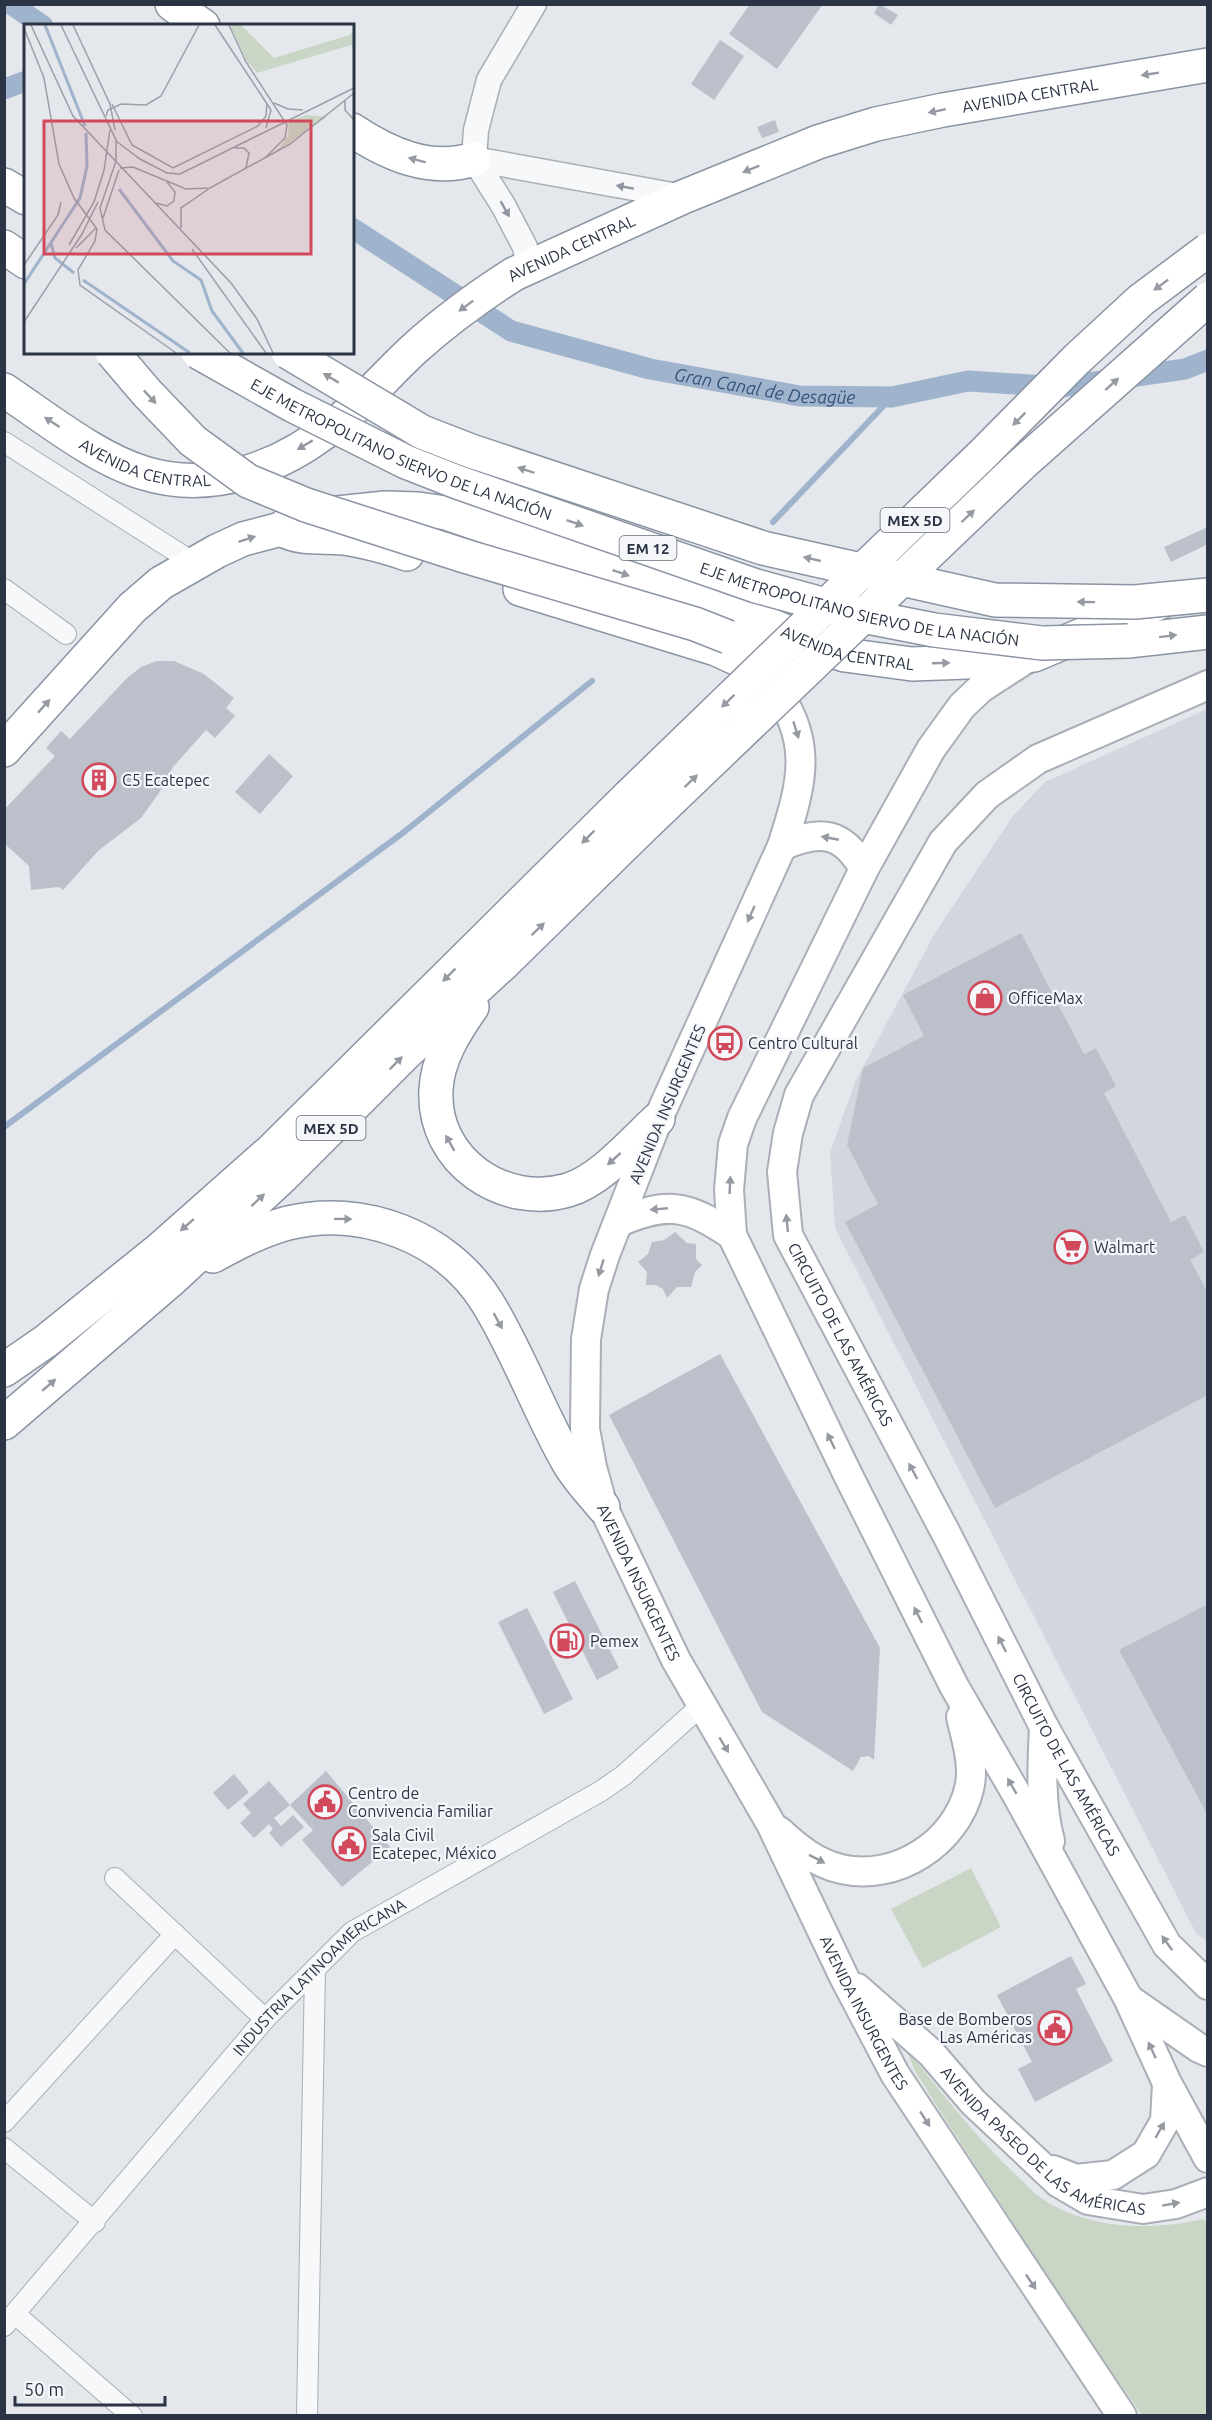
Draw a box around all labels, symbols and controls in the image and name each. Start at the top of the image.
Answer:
inset map [24,24,354,354]
one-way arrow [1140,69,1159,78]
street label: AVENIDA CENTRAL [961,75,1099,116]
one-way arrow [927,107,946,116]
one-way arrow [407,155,426,165]
one-way arrow [742,164,760,174]
one-way arrow [615,182,634,191]
one-way arrow [500,200,510,217]
street label: AVENIDA CENTRAL [504,211,638,285]
one-way arrow [1153,279,1168,291]
one-way arrow [458,300,473,312]
water label: Gran Canal de Desagüe [673,364,856,407]
one-way arrow [322,373,339,383]
street label: EJE METROPOLITANO SIERVO DE LA NACIÓN [248,375,554,523]
one-way arrow [1104,377,1119,391]
one-way arrow [143,389,156,404]
one-way arrow [1012,411,1026,425]
one-way arrow [45,416,61,428]
street label: AVENIDA CENTRAL [76,435,211,489]
one-way arrow [297,440,313,451]
one-way arrow [517,464,535,474]
road number: MEX 5D [880,508,950,532]
one-way arrow [961,509,976,523]
one-way arrow [567,519,585,529]
one-way arrow [238,533,256,543]
road number: EM 12 [620,536,676,560]
one-way arrow [802,554,821,563]
street label: EJE METROPOLITANO SIERVO DE LA NACIÓN [698,558,1020,649]
one-way arrow [612,569,630,579]
one-way arrow [1077,597,1096,606]
street label: AVENIDA CENTRAL [778,622,915,673]
one-way arrow [1158,632,1177,641]
one-way arrow [932,658,951,667]
one-way arrow [722,693,736,707]
one-way arrow [37,699,50,714]
one-way arrow [792,721,801,739]
building icon: C5 Ecatepec [81,762,117,798]
place label: C5 Ecatepec [122,771,210,789]
one-way arrow [683,775,697,789]
one-way arrow [581,830,595,844]
one-way arrow [820,833,839,842]
one-way arrow [746,906,756,924]
one-way arrow [531,923,545,937]
one-way arrow [442,967,456,981]
shop icon: OfficeMax [967,980,1003,1016]
place label: OfficeMax [1008,989,1083,1007]
street label: AVENIDA INSURGENTES [625,1022,709,1186]
bus stop icon: Centro Cultural [707,1025,743,1061]
place label: Centro Cultural [748,1034,858,1052]
one-way arrow [389,1056,403,1070]
road number: MEX 5D [296,1116,366,1140]
one-way arrow [445,1134,455,1151]
one-way arrow [607,1152,622,1166]
one-way arrow [725,1175,734,1194]
one-way arrow [250,1193,265,1207]
one-way arrow [650,1205,669,1214]
one-way arrow [782,1213,792,1232]
one-way arrow [334,1214,353,1224]
one-way arrow [180,1218,195,1231]
supermarket icon: Walmart [1053,1229,1089,1265]
place label: Walmart [1094,1238,1156,1256]
street label: CIRCUITO DE LAS AMÉRICAS [785,1239,897,1429]
one-way arrow [596,1259,605,1277]
one-way arrow [492,1313,502,1330]
one-way arrow [41,1379,56,1392]
one-way arrow [827,1432,836,1449]
one-way arrow [908,1462,918,1479]
street label: AVENIDA INSURGENTES [594,1501,684,1664]
one-way arrow [914,1607,923,1624]
fuel station icon: Pemex [549,1623,585,1659]
place label: Pemex [590,1632,639,1650]
one-way arrow [997,1635,1007,1652]
street label: CIRCUITO DE LAS AMÉRICAS [1009,1670,1124,1859]
one-way arrow [719,1737,729,1754]
one-way arrow [1007,1777,1017,1794]
public building icon: Centro de Convivencia Familiar [307,1784,343,1820]
place label: Centro de Convivencia Familiar [348,1784,493,1820]
public building icon: Sala Civil Ecatepec, México [331,1826,367,1862]
place label: Sala Civil Ecatepec, México [372,1826,497,1862]
one-way arrow [809,1854,826,1864]
street label: INDUSTRIA LATINOAMERICANA [229,1894,409,2059]
street label: AVENIDA INSURGENTES [817,1933,912,2093]
one-way arrow [1161,1935,1174,1951]
place label: Base de Bomberos Las Américas [898,2010,1032,2046]
public building icon: Base de Bomberos Las Américas [1037,2010,1073,2046]
one-way arrow [1148,2042,1157,2059]
street label: AVENIDA PASEO DE LAS AMÉRICAS [937,2063,1147,2218]
one-way arrow [919,2111,930,2127]
one-way arrow [1154,2122,1165,2138]
one-way arrow [1161,2199,1180,2208]
one-way arrow [1026,2274,1037,2290]
scale bar [15,2369,165,2407]
text: 50 m [24,2379,64,2399]

